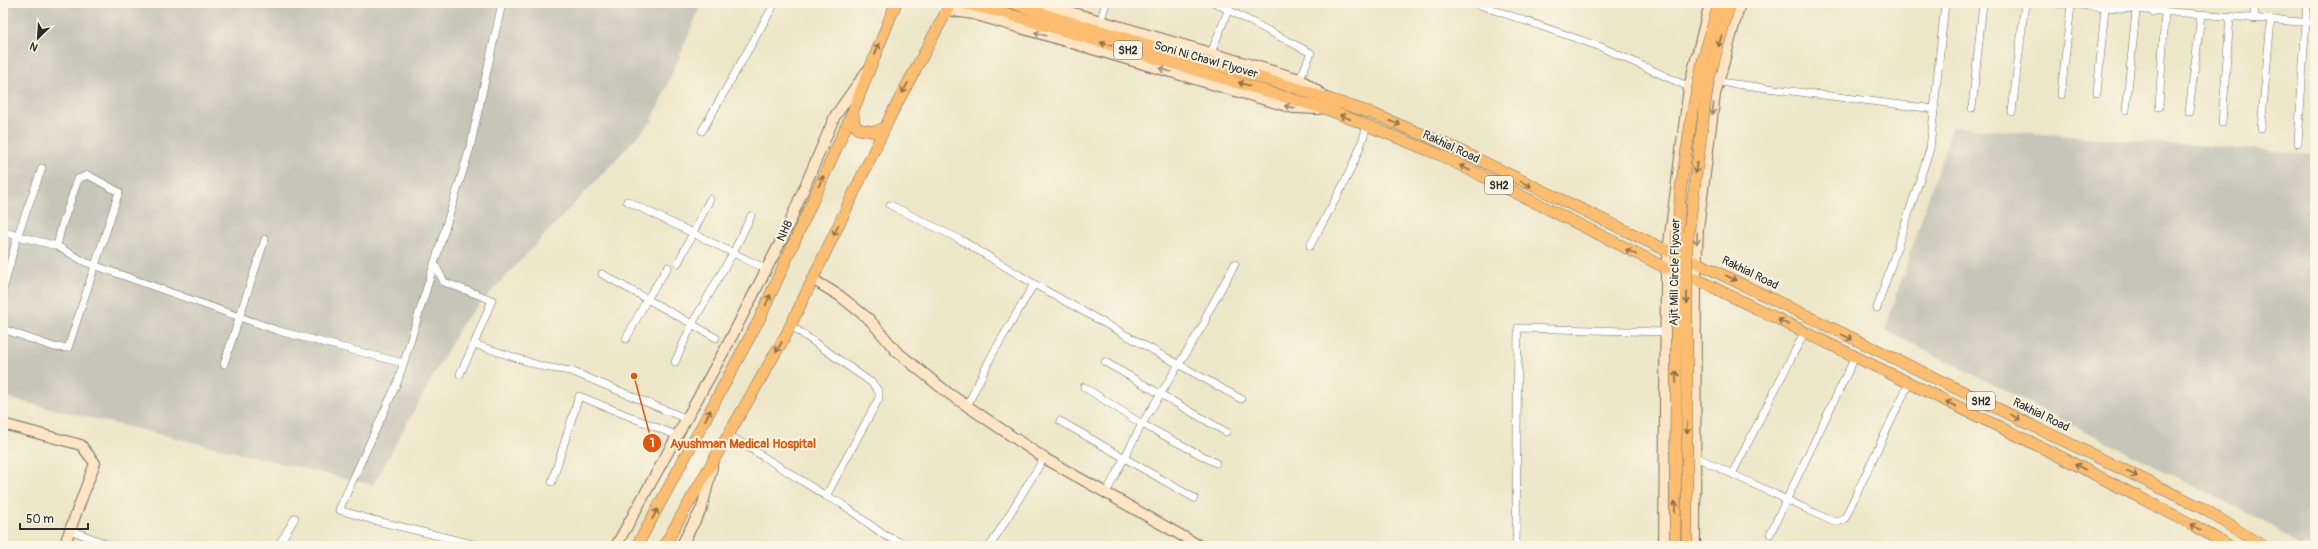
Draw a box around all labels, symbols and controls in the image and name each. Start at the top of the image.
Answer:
north arrow [18,18,58,58]
one-way arrow [1034,30,1047,37]
one-way arrow [1716,34,1723,47]
street label: Soni Ni Chawl Flyover [1152,38,1260,82]
text: N [27,39,40,54]
one-way arrow [1100,40,1113,47]
road number: SH2 [1114,41,1142,59]
one-way arrow [874,43,882,55]
one-way arrow [1159,66,1172,73]
one-way arrow [1238,80,1251,87]
one-way arrow [901,82,909,94]
one-way arrow [1284,102,1297,110]
one-way arrow [1710,102,1717,115]
one-way arrow [1340,112,1352,120]
one-way arrow [1389,120,1401,127]
street label: Rakhial Road [1420,127,1482,167]
one-way arrow [1692,161,1700,174]
one-way arrow [1459,164,1471,171]
one-way arrow [818,176,825,188]
road number: SH2 [1485,176,1513,194]
one-way arrow [1520,181,1532,188]
street label: Ajit Mill Circle Flyover [1667,217,1683,326]
street label: NH8 [774,218,796,244]
one-way arrow [832,224,839,236]
one-way arrow [1694,231,1701,244]
one-way arrow [1625,248,1637,255]
street label: Rakhial Road [1719,253,1781,293]
one-way arrow [1725,275,1737,282]
one-way arrow [1683,291,1690,304]
one-way arrow [765,294,772,306]
one-way arrow [1778,318,1790,325]
one-way arrow [1841,334,1853,341]
one-way arrow [774,341,782,353]
one-way arrow [1672,371,1680,384]
road number: SH2 [1967,392,1995,410]
street label: Rakhial Road [2010,395,2072,435]
one-way arrow [1945,400,1957,407]
one-way arrow [705,410,713,422]
one-way arrow [2009,414,2021,421]
one-way arrow [1683,421,1691,434]
callout: Ayushman Medical Hospital [642,431,824,456]
text: 1 [650,436,654,451]
text: Ayushman Medical Hospital [670,436,816,452]
one-way arrow [2074,463,2086,471]
one-way arrow [2126,471,2138,478]
one-way arrow [1671,501,1679,514]
scale bar [20,505,88,531]
one-way arrow [651,508,659,520]
text: 50 m [26,512,54,527]
one-way arrow [2190,522,2202,530]

